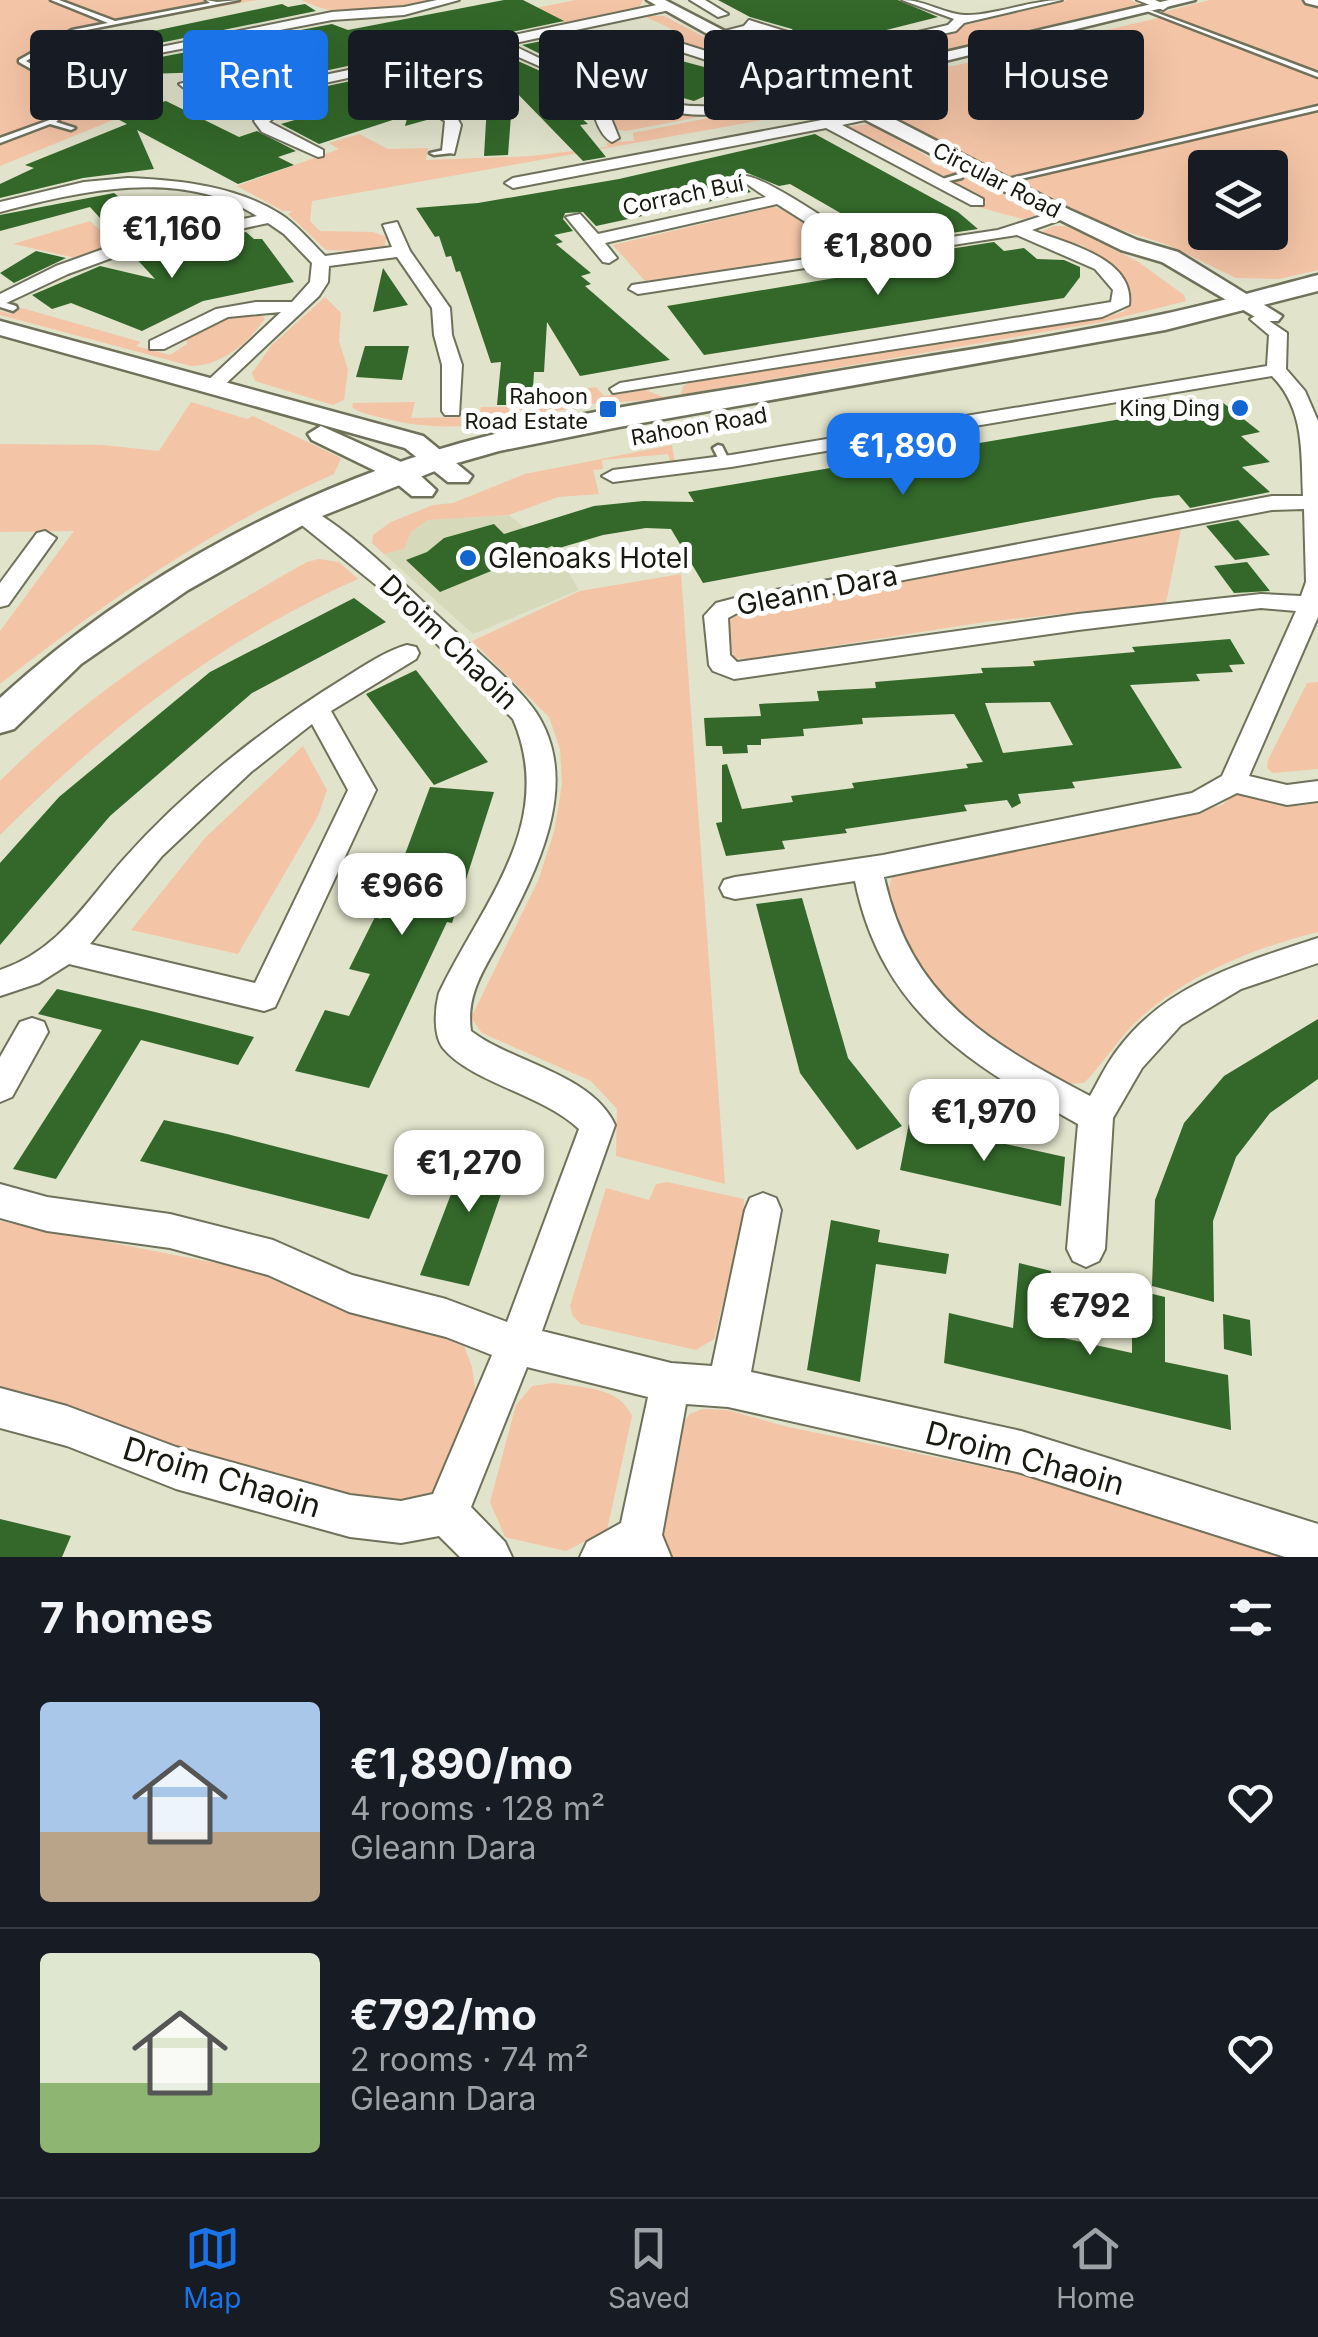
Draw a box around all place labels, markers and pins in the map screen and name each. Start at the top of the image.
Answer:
pin: €1,160 [91,196,253,281]
pin: €1,800 [797,213,959,298]
place label: Rahoon Road Estate [464,383,588,434]
place label: King Ding [1119,395,1220,421]
marker: King Ding [1229,397,1251,419]
marker: Rahoon Road Estate [597,398,619,420]
pin: €1,890 [822,413,984,498]
place label: Glenoaks Hotel [488,541,689,575]
marker: Glenoaks Hotel [457,547,479,569]
pin: €966 [343,853,461,938]
pin: €1,970 [903,1079,1065,1164]
pin: €1,270 [388,1130,550,1215]
pin: €792 [1031,1273,1149,1358]

